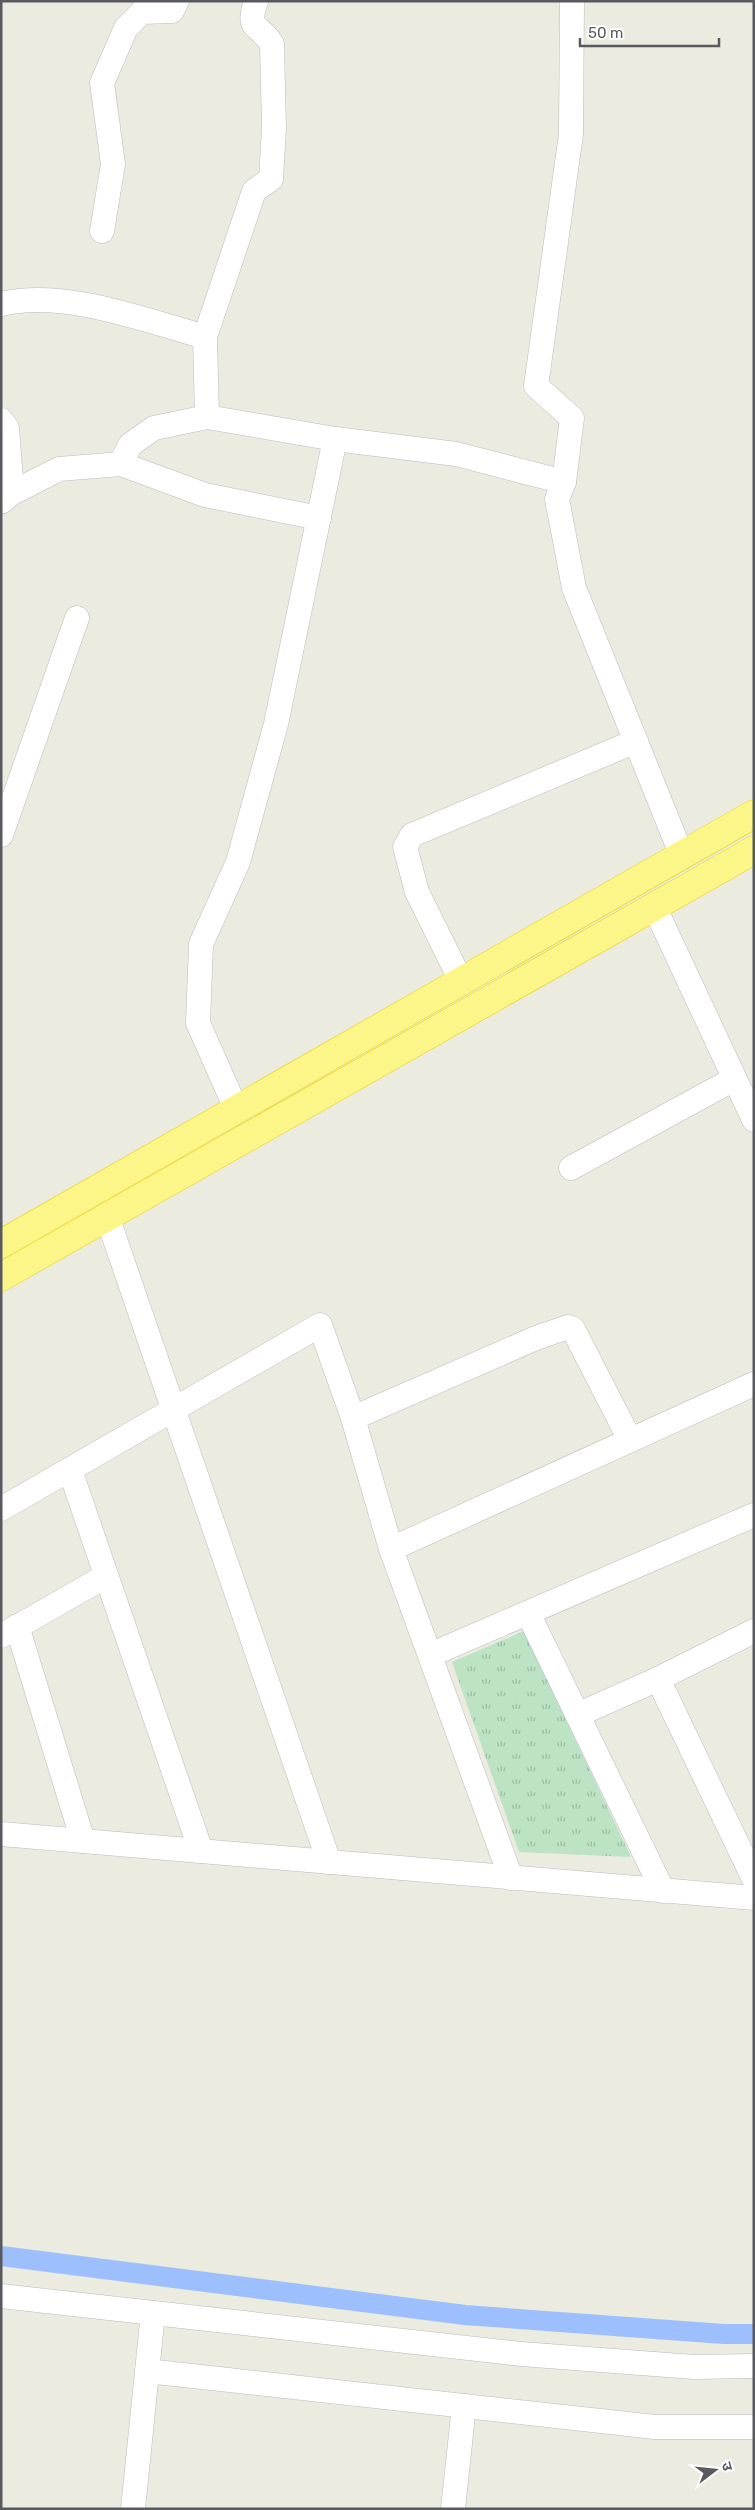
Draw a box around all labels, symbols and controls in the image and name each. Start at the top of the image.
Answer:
scale bar [580,15,719,47]
text: 50 m [588,24,623,42]
north arrow [690,2445,740,2495]
text: उ [718,2460,737,2474]

